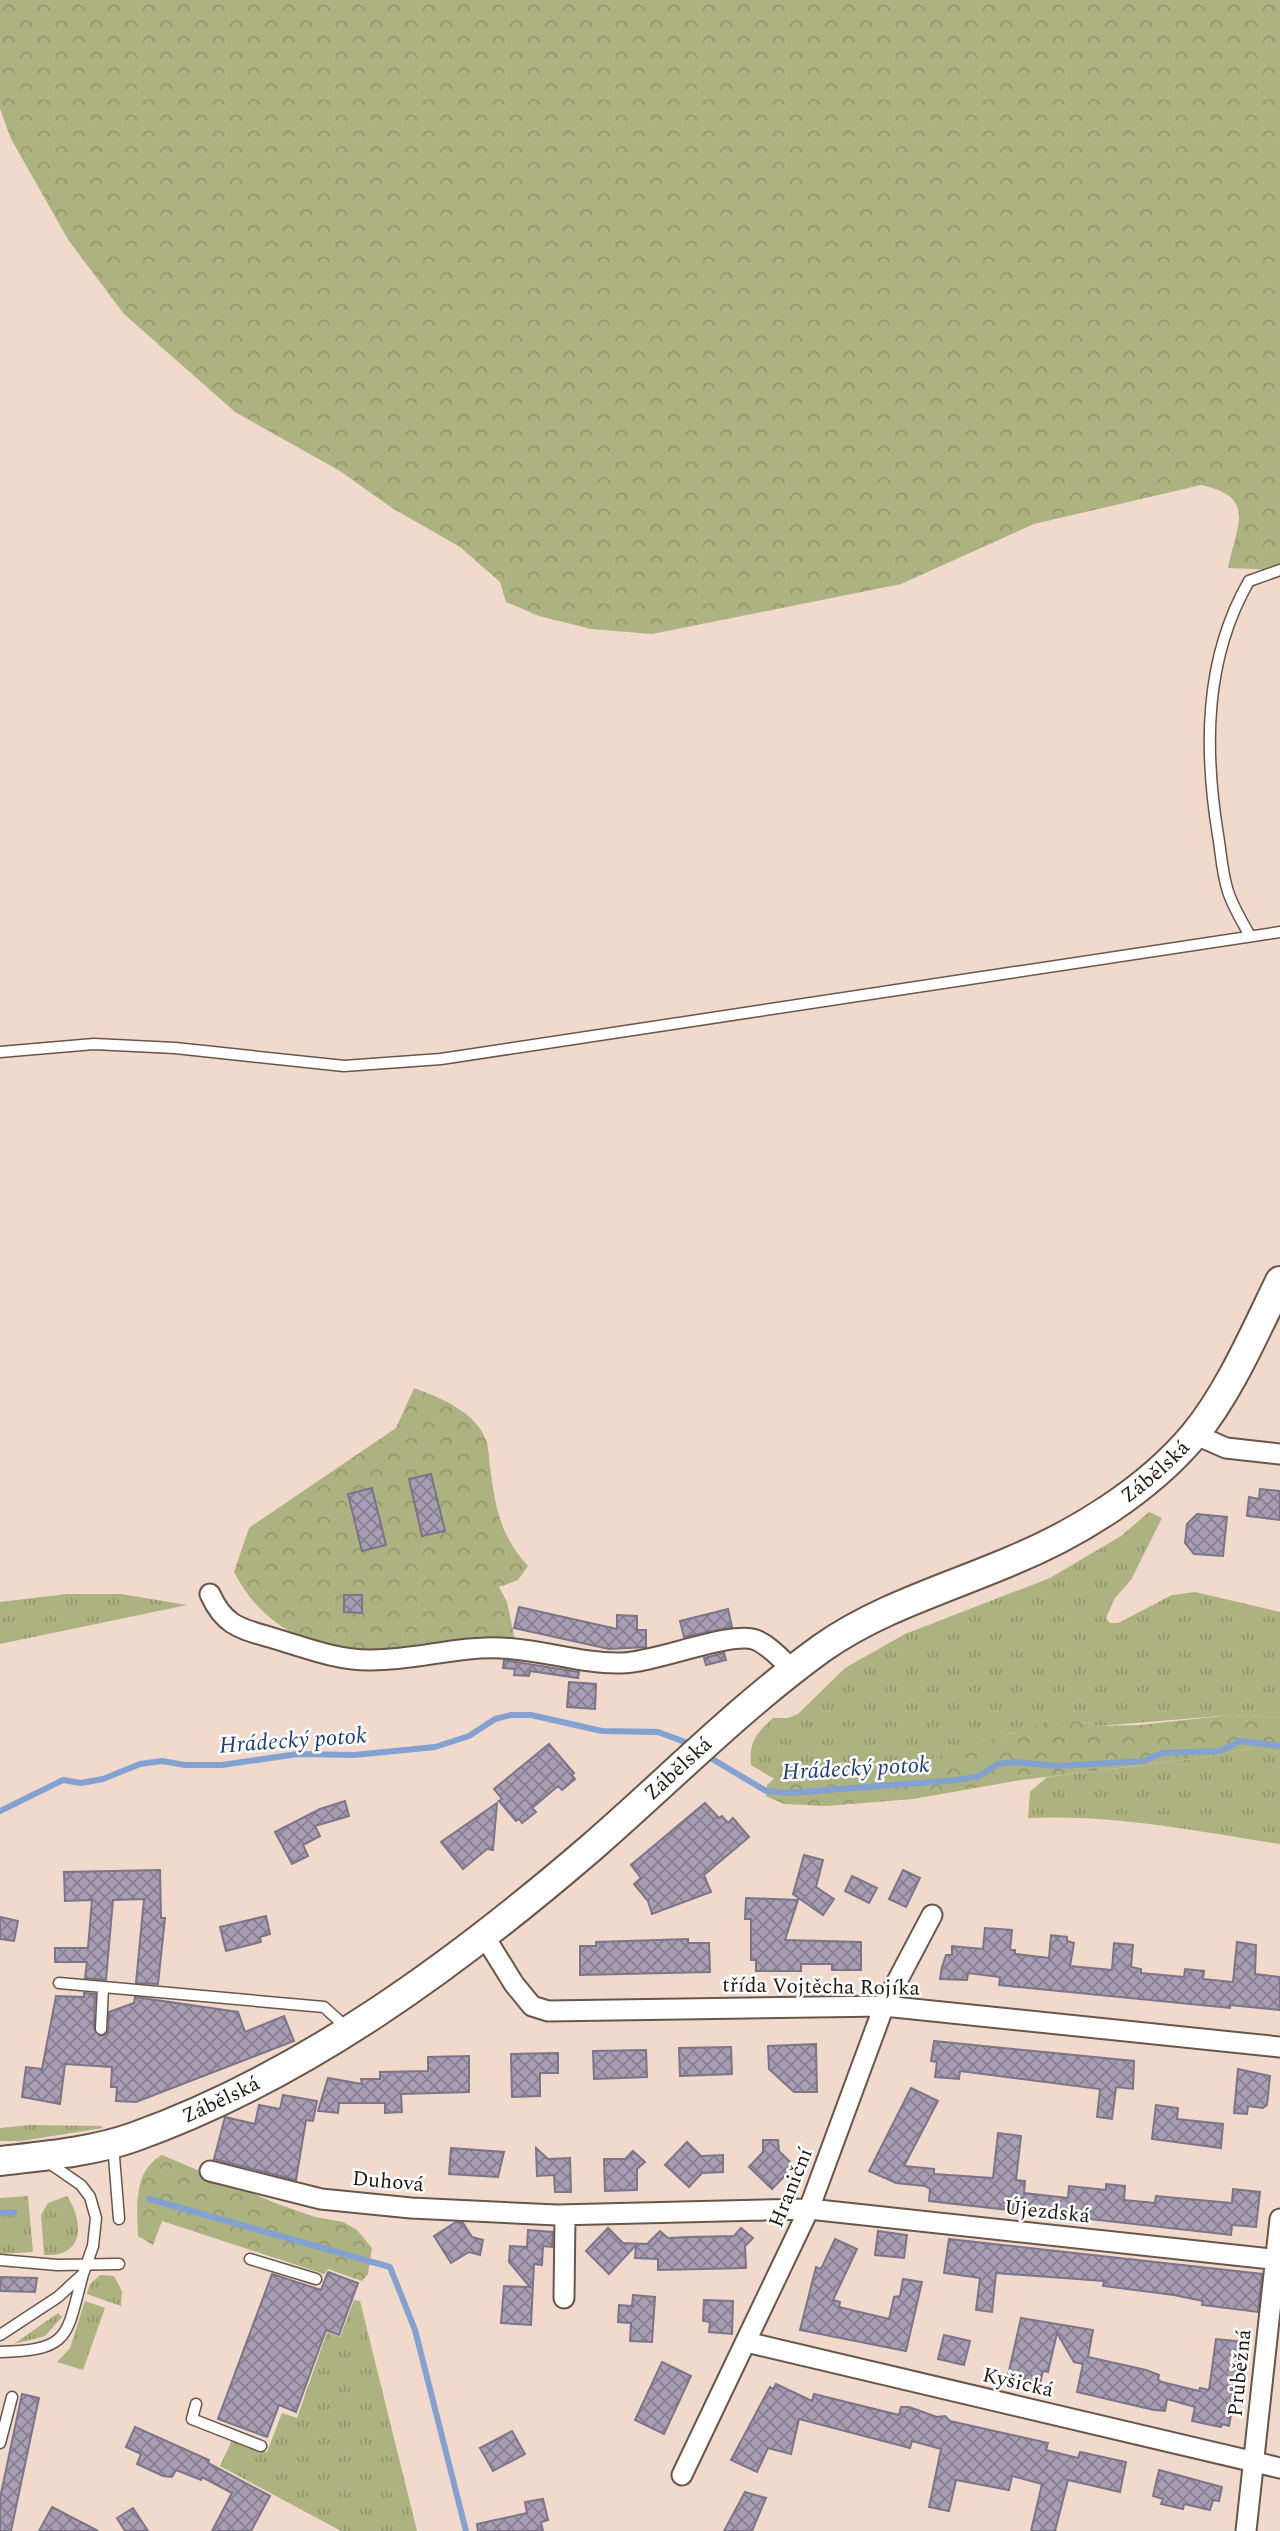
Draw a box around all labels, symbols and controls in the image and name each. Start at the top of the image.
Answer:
street label: Zábělská [1114,1433,1198,1512]
water label: Hrádecký potok [218,1718,368,1764]
street label: Zábělská [637,1729,720,1809]
water label: Hrádecký potok [781,1748,931,1790]
street label: třída Vojtěcha Rojíka [722,1969,921,2005]
street label: Zábělská [177,2068,266,2132]
street label: Hraniční [761,2142,822,2233]
street label: Duhová [351,2163,426,2201]
street label: Újezdská [1003,2192,1092,2232]
street label: Průběžná [1219,2327,1261,2418]
street label: Kyšická [979,2359,1057,2407]

